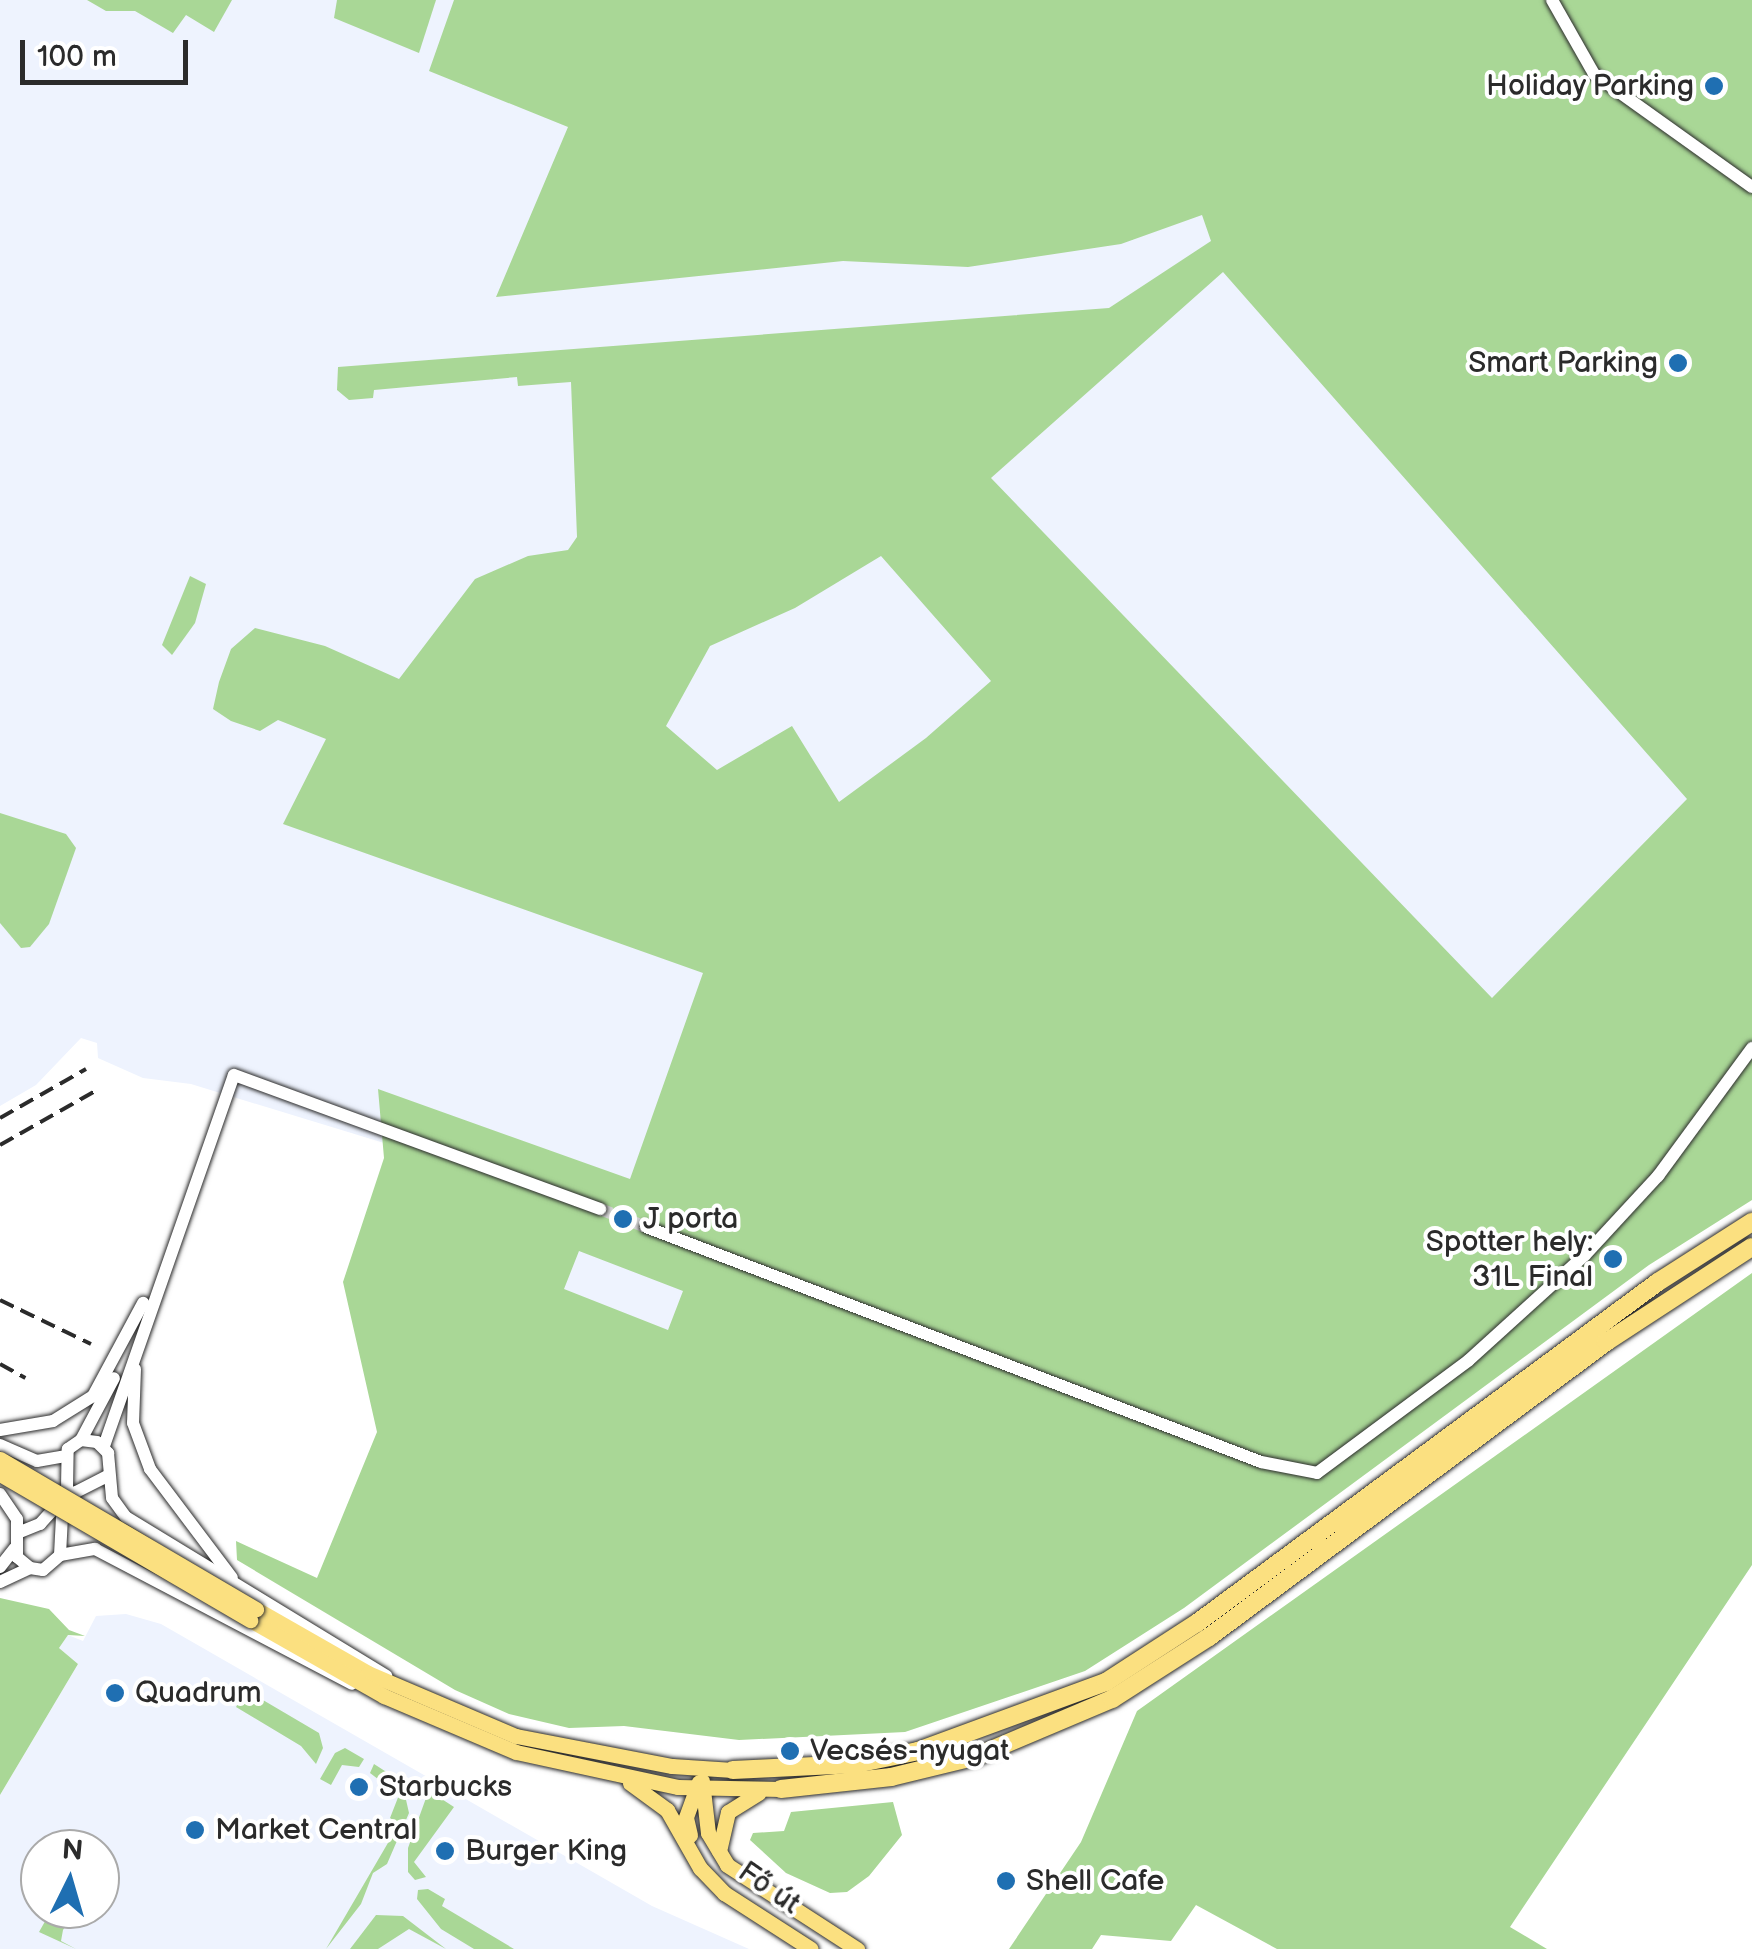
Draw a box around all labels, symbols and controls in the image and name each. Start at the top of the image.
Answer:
scale bar [25,20,192,82]
text: 100 m [37,39,117,75]
place label: Holiday Parking [1484,68,1694,104]
marker: Holiday Parking [1703,75,1725,97]
place label: Smart Parking [1468,345,1658,381]
marker: Smart Parking [1667,352,1689,374]
place label: J porta [643,1201,738,1237]
marker: J porta [612,1208,634,1230]
place label: Spotter hely: 31L Final [1426,1224,1593,1294]
marker: Spotter hely: 31L Final [1602,1248,1624,1270]
place label: Quadrum [135,1675,262,1711]
marker: Quadrum [104,1682,126,1704]
place label: Vecsés-nyugat [810,1733,1009,1769]
marker: Vecsés-nyugat [779,1740,801,1762]
place label: Starbucks [379,1769,512,1805]
marker: Starbucks [348,1776,370,1798]
place label: Market Central [215,1812,417,1848]
marker: Market Central [184,1819,206,1841]
north arrow [20,1829,120,1929]
text: N [61,1833,84,1868]
place label: Burger King [465,1833,627,1869]
marker: Burger King [434,1840,456,1862]
street label: Fő út [731,1854,807,1922]
place label: Shell Cafe [1026,1863,1164,1899]
marker: Shell Cafe [995,1870,1017,1892]

